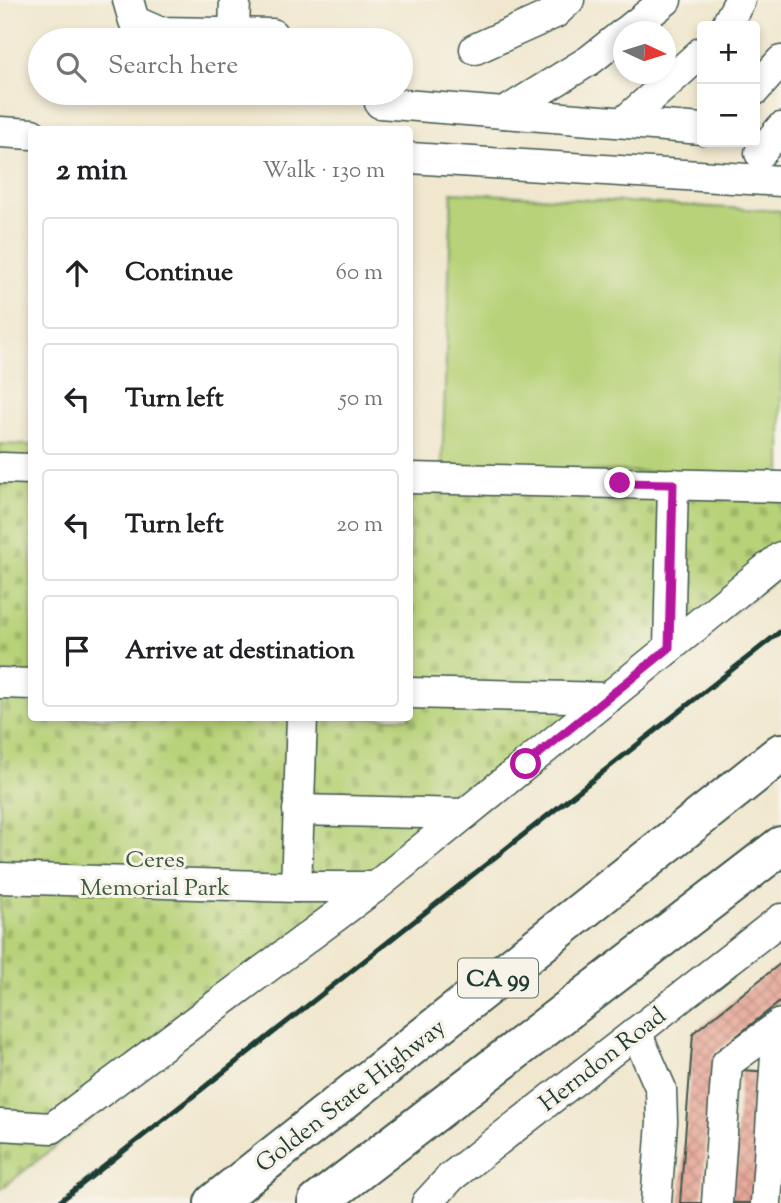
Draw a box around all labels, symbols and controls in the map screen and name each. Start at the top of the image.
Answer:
north arrow [613,21,676,84]
map controls [697,21,760,147]
button: + [697,21,760,84]
search box [28,28,413,105]
icon: search [52,48,90,86]
text: Search here [108,48,238,85]
button: − [697,84,760,147]
text: 2 min [56,150,128,193]
text: Walk · 130 m [262,155,385,188]
icon: ahead [58,254,96,292]
text: Continue [125,255,233,292]
text: 60 m [335,257,383,290]
icon: left [58,380,96,418]
text: Turn left [125,381,224,418]
text: 50 m [339,383,383,416]
route end [604,467,635,498]
icon: left [58,506,96,544]
text: Turn left [125,507,224,544]
text: 20 m [336,509,383,542]
icon: arrive [58,632,96,670]
text: Arrive at destination [125,633,355,670]
route start [510,748,541,779]
park label: Ceres Memorial Park [80,844,230,906]
road number: CA 99 [458,959,538,998]
street label: Herndon Road [533,1000,674,1121]
street label: Golden State Highway [249,1012,453,1182]

